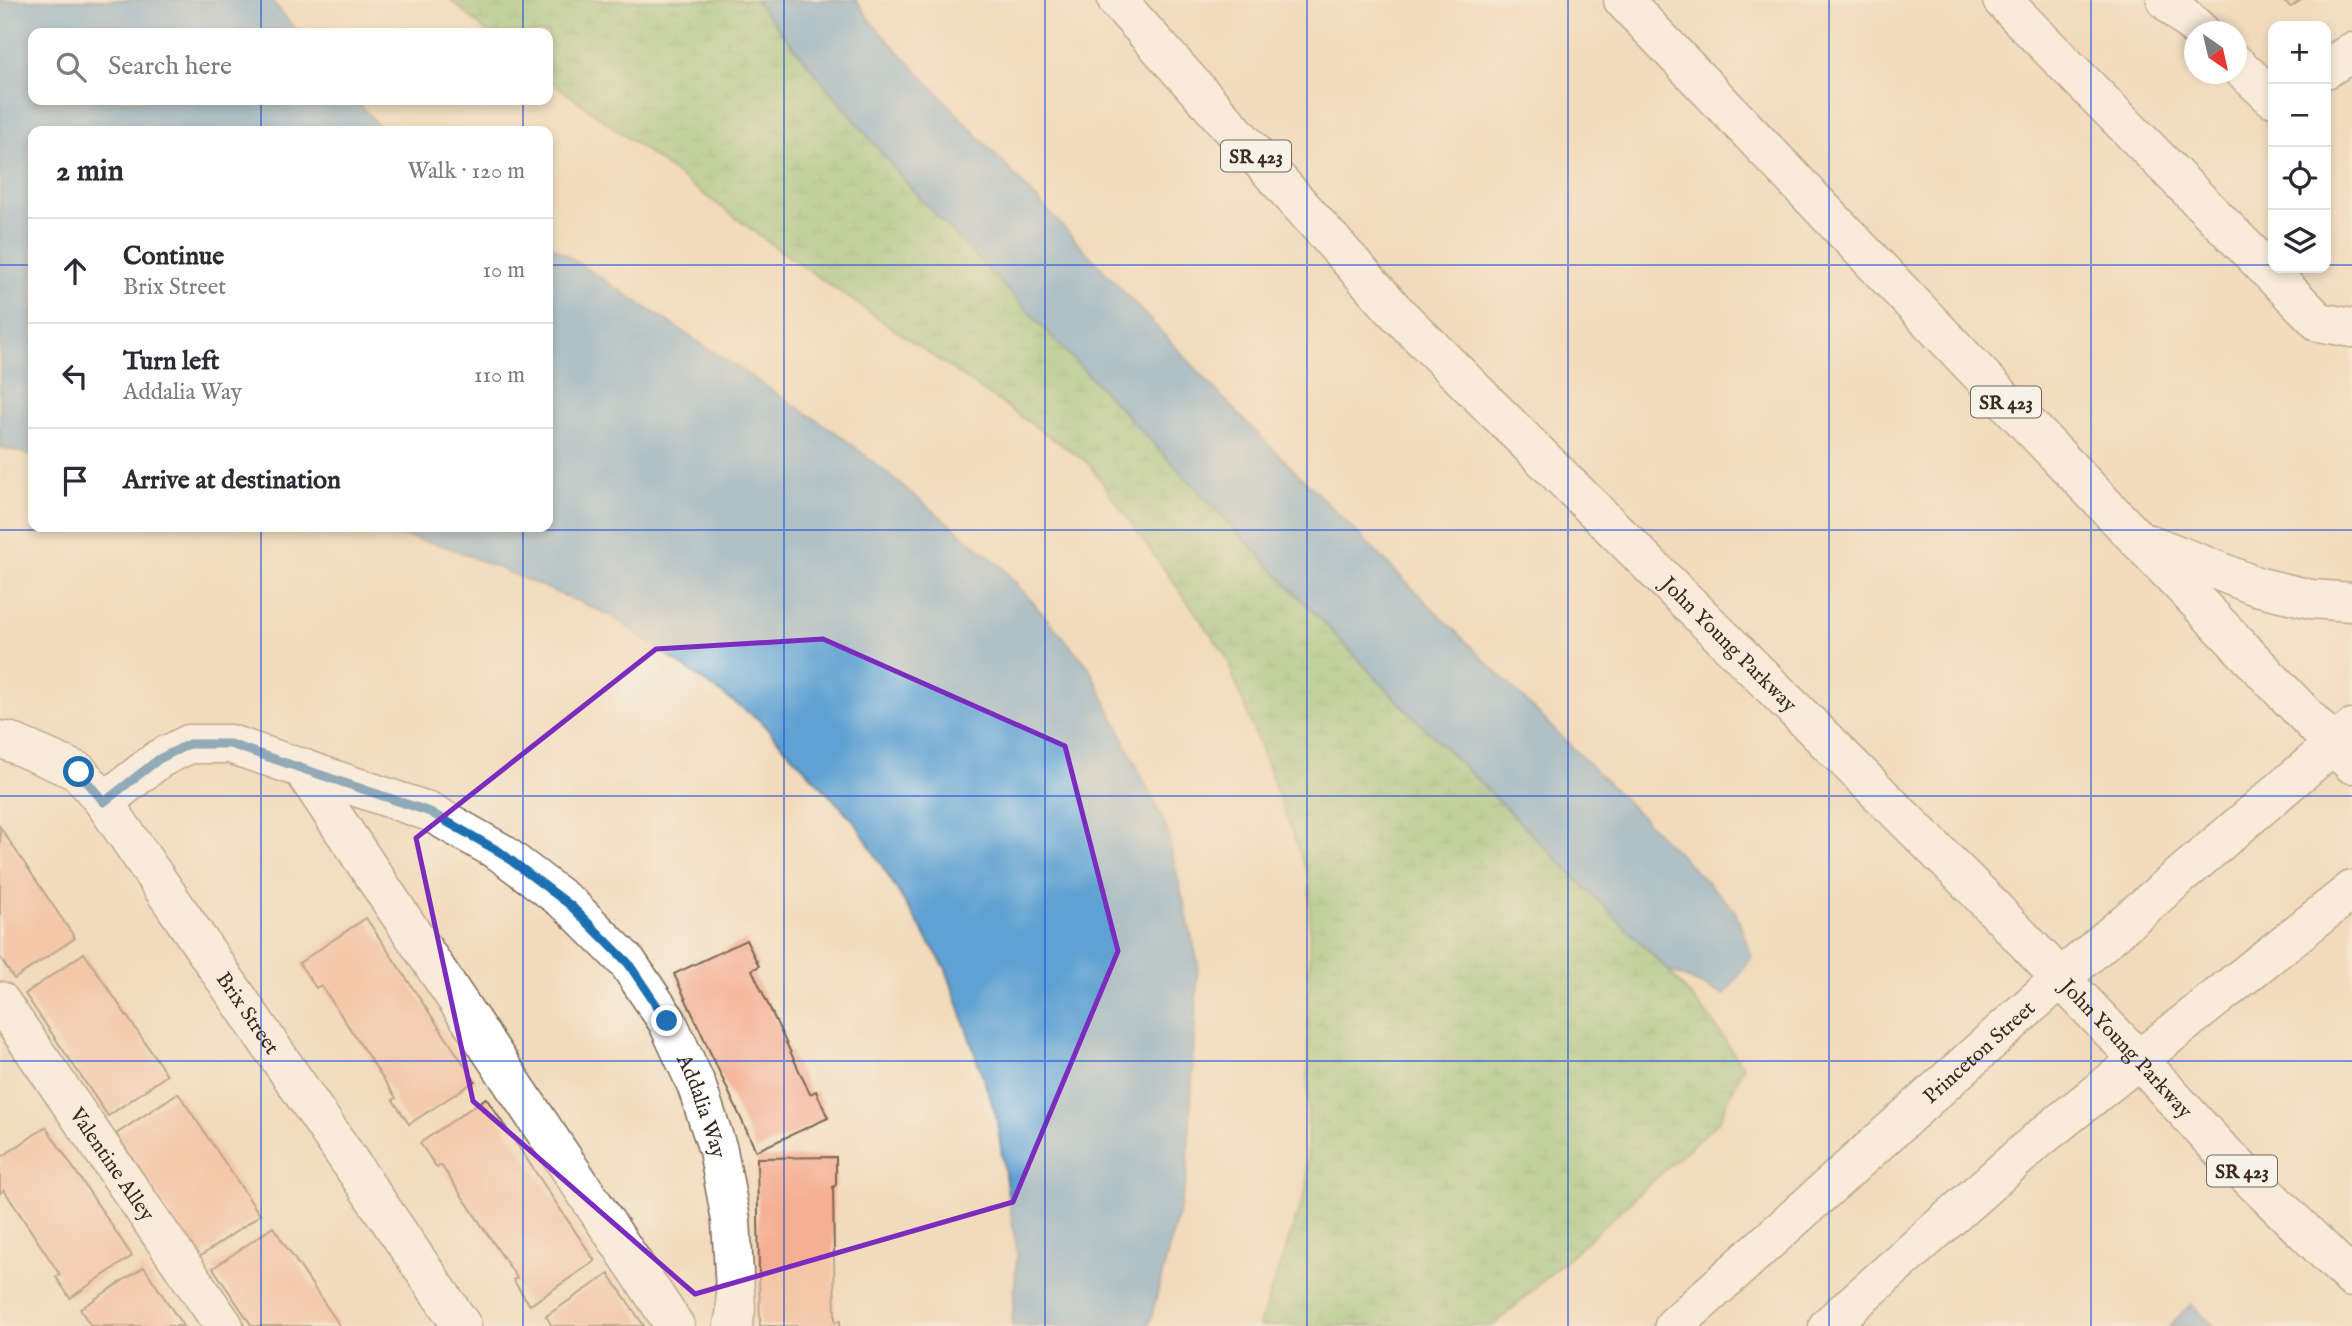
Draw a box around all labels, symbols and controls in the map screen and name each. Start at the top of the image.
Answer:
north arrow [2184,21,2247,84]
map controls [2268,21,2331,273]
button: + [2268,21,2331,84]
search box [28,28,553,105]
icon: search [52,48,90,86]
text: Search here [108,50,232,83]
button: − [2268,84,2331,147]
road number: SR 423 [1221,140,1291,172]
button: locate [2268,147,2331,210]
text: 2 min [56,153,124,191]
text: Walk · 120 m [407,157,525,186]
button: layers [2268,210,2331,273]
text: Continue [123,240,224,273]
icon: ahead [56,252,94,290]
text: 10 m [482,256,525,285]
text: Brix Street [123,273,226,302]
text: Turn left [123,345,220,378]
icon: left [56,357,94,395]
text: 110 m [474,361,525,390]
text: Addalia Way [123,378,242,407]
road number: SR 423 [1971,386,2041,418]
icon: arrive [56,462,94,500]
text: Arrive at destination [123,464,341,497]
street label: John Young Parkway [1653,570,1802,719]
route start [63,756,94,787]
street label: Brix Street [209,967,285,1060]
street label: John Young Parkway [2052,973,2198,1125]
street label: Princeton Street [1918,996,2042,1110]
route end [651,1005,682,1036]
street label: Addalia Way [669,1049,731,1161]
street label: Valentine Alley [62,1102,160,1227]
road number: SR 423 [2207,1156,2277,1186]

